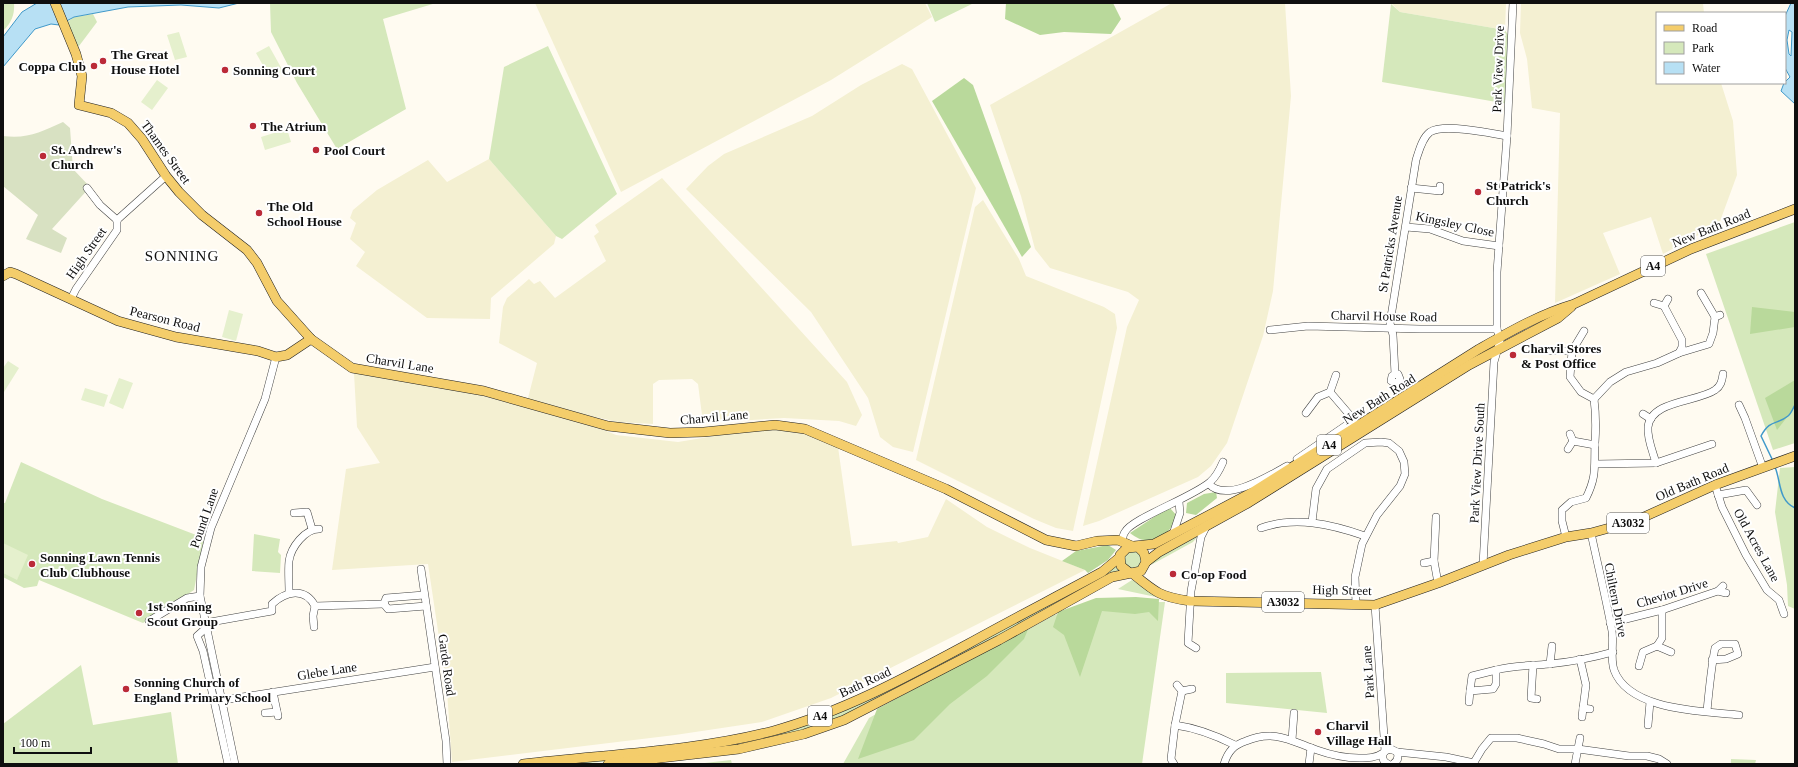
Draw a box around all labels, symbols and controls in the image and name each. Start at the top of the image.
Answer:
legend [1656,12,1786,84]
text: Road [1692,21,1717,35]
street label: Park View Drive [1489,25,1507,113]
text: Park [1692,41,1714,55]
place label: The Great House Hotel [111,47,180,77]
marker: The Great House Hotel [98,56,108,66]
place label: Coppa Club [18,59,86,74]
marker: Coppa Club [89,61,99,71]
text: Water [1692,61,1720,75]
place label: Sonning Court [233,63,316,78]
marker: Sonning Court [220,65,230,75]
street label: Thames Street [138,117,194,187]
place label: The Atrium [261,119,327,134]
marker: The Atrium [248,121,258,131]
place label: St. Andrew's Church [51,142,122,172]
place label: Pool Court [324,143,386,158]
marker: Pool Court [311,145,321,155]
marker: St. Andrew's Church [38,151,48,161]
place label: St Patrick's Church [1486,178,1551,208]
marker: St Patrick's Church [1473,187,1483,197]
street label: St Patricks Avenue [1375,194,1405,294]
place label: The Old School House [267,199,342,229]
street label: New Bath Road [1670,205,1753,251]
marker: The Old School House [254,208,264,218]
street label: Kingsley Close [1414,208,1496,240]
street label: High Street [63,224,109,282]
district label: SONNING [145,248,219,264]
road number: A4 [1641,256,1665,276]
street label: Pearson Road [128,303,202,335]
street label: Charvil House Road [1331,308,1438,324]
place label: Charvil Stores & Post Office [1521,341,1601,371]
street label: Charvil Lane [365,350,435,376]
marker: Charvil Stores & Post Office [1508,350,1518,360]
street label: New Bath Road [1340,370,1419,427]
street label: Park View Drive South [1466,402,1488,524]
street label: Charvil Lane [679,407,749,427]
road number: A4 [1317,435,1341,455]
street label: Old Bath Road [1653,460,1731,504]
street label: Pound Lane [187,486,221,550]
street label: Old Acres Lane [1731,506,1783,585]
road number: A3032 [1607,513,1649,533]
place label: Sonning Lawn Tennis Club Clubhouse [40,550,160,580]
marker: Sonning Lawn Tennis Club Clubhouse [27,559,37,569]
street label: Chiltern Drive [1601,562,1631,639]
place label: Co-op Food [1181,567,1247,582]
marker: Co-op Food [1168,569,1178,579]
street label: Cheviot Drive [1634,575,1710,611]
street label: High Street [1312,582,1372,598]
road number: A3032 [1262,592,1304,612]
place label: 1st Sonning Scout Group [147,599,218,629]
marker: 1st Sonning Scout Group [134,608,144,618]
street label: Garde Road [435,633,459,697]
street label: Park Lane [1359,645,1377,699]
street label: Glebe Lane [296,659,358,683]
street label: Bath Road [837,663,894,700]
place label: Sonning Church of England Primary School [134,675,272,705]
marker: Sonning Church of England Primary School [121,684,131,694]
road number: A4 [808,706,832,726]
place label: Charvil Village Hall [1326,718,1392,748]
marker: Charvil Village Hall [1313,727,1323,737]
scale bar [14,729,91,755]
text: 100 m [20,736,51,750]

